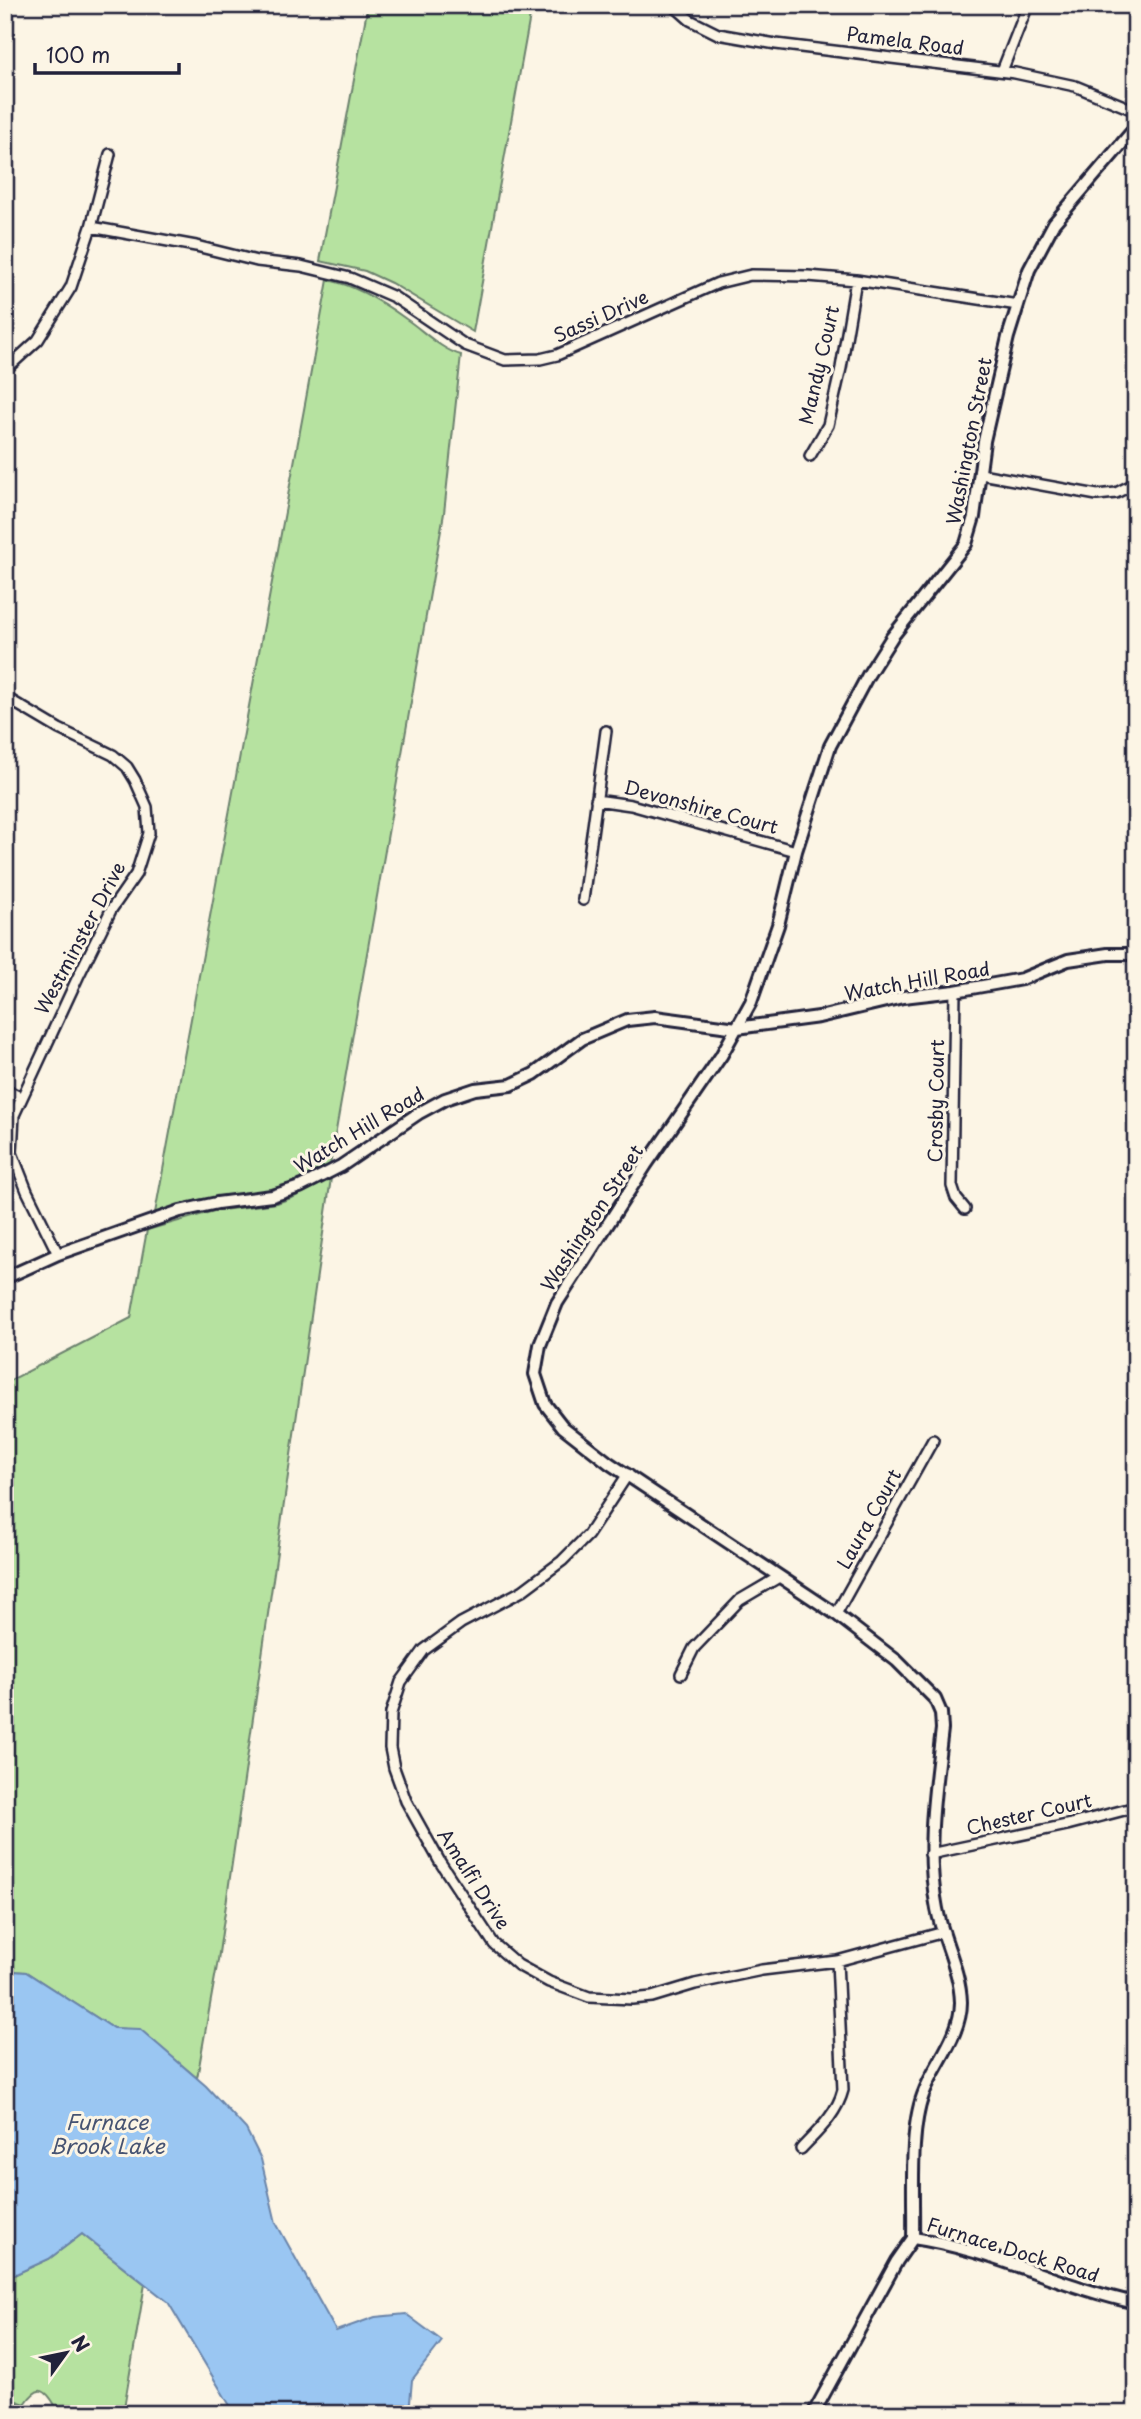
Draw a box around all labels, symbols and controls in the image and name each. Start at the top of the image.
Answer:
street label: Pamela Road [845,19,966,61]
scale bar [35,32,178,76]
text: 100 m [46,38,110,70]
street label: Sassi Drive [549,282,652,348]
street label: Mandy Court [791,302,845,427]
street label: Washington Street [938,354,998,527]
street label: Devonshire Court [621,772,782,840]
street label: Westminster Drive [27,856,131,1019]
street label: Watch Hill Road [842,953,992,1007]
street label: Crosby Court [920,1039,950,1163]
street label: Watch Hill Road [288,1079,429,1179]
street label: Washington Street [533,1138,649,1296]
street label: Laura Court [829,1463,907,1574]
street label: Chester Court [963,1785,1094,1841]
street label: Amalfi Drive [432,1822,518,1934]
water label: Furnace Brook Lake [49,2105,166,2161]
street label: Furnace Dock Road [924,2210,1103,2289]
north arrow [32,2318,102,2388]
text: N [65,2329,97,2357]

